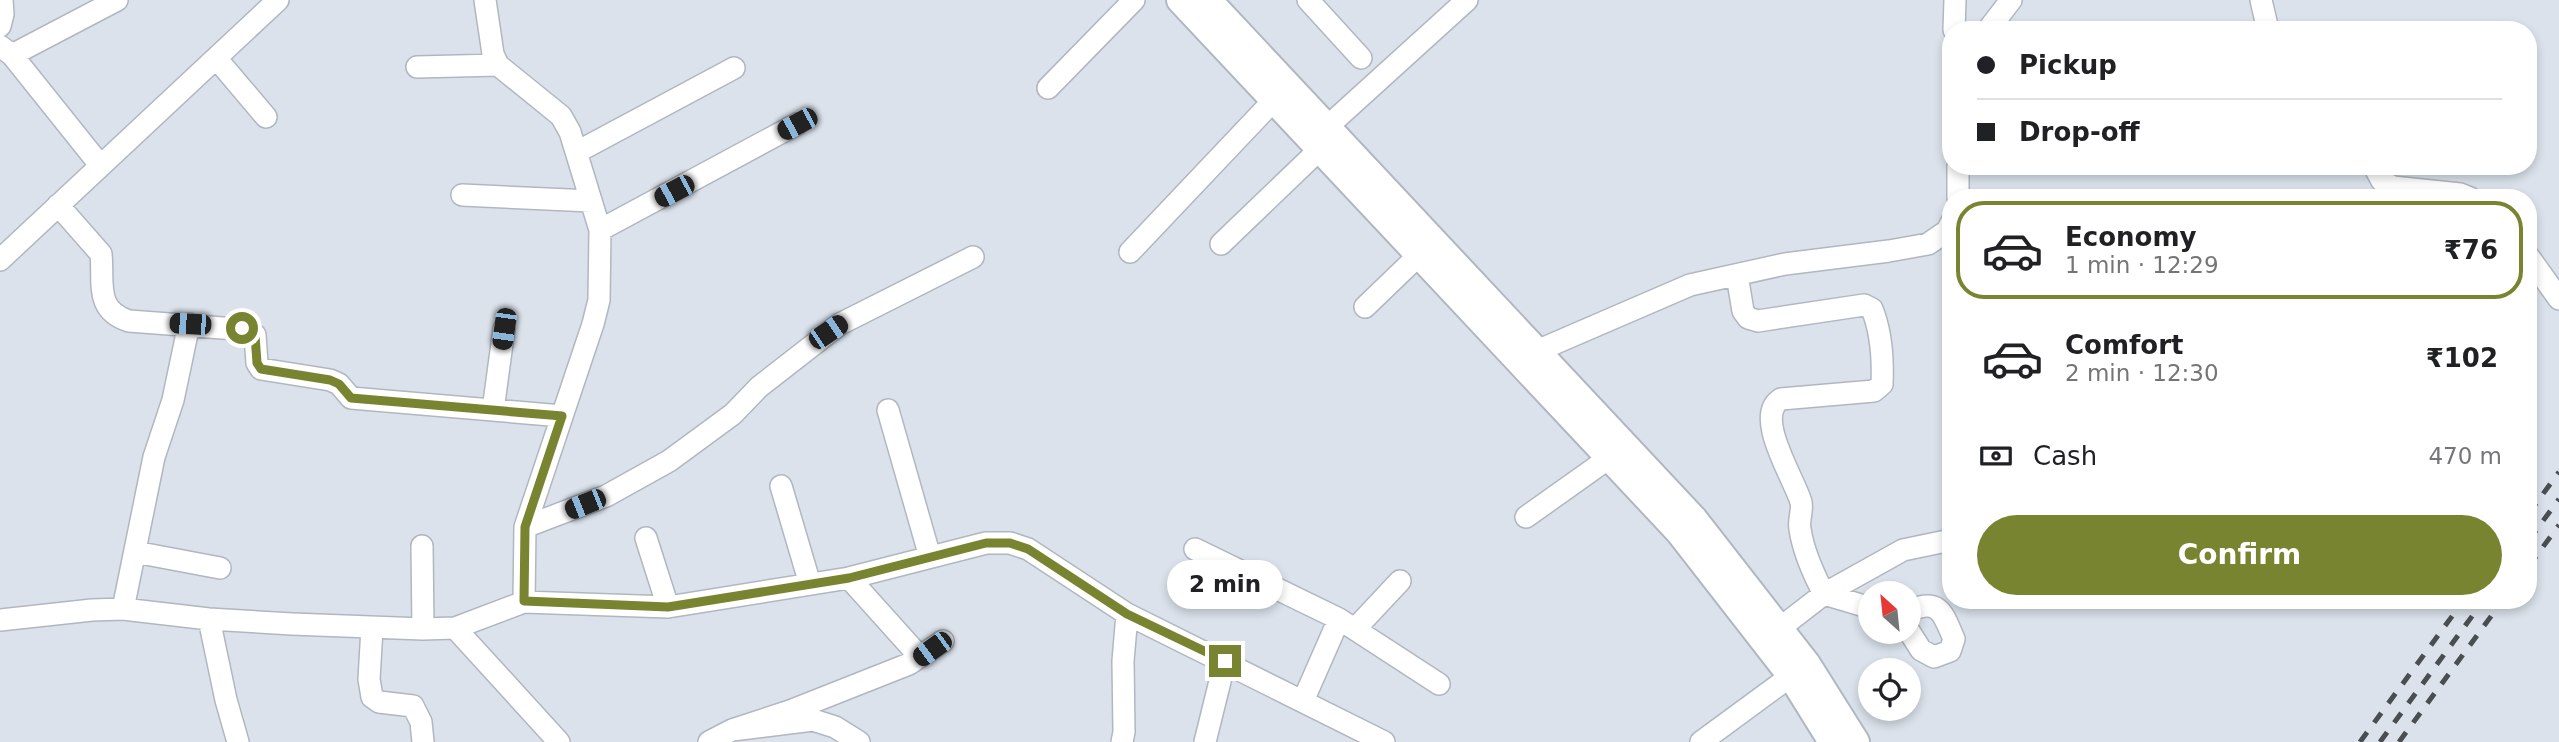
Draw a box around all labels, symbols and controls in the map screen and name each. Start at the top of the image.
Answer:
text: Pickup [2019,50,2117,80]
car [774,105,821,143]
text: Drop-off [2019,117,2140,147]
car [651,172,698,210]
icon: car [1981,219,2044,282]
text: Economy [2065,222,2196,252]
text: ₹76 [2444,235,2498,265]
text: 1 min · 12:29 [2065,252,2219,278]
car [491,307,518,351]
car [169,312,212,336]
route start [226,312,258,344]
car [805,312,852,352]
icon: car [1981,327,2044,390]
text: Comfort [2065,330,2183,360]
text: ₹102 [2426,343,2498,373]
text: 2 min · 12:30 [2065,360,2219,386]
icon: cash [1977,437,2015,475]
text: Cash [2033,441,2097,471]
text: 470 m [2428,443,2502,469]
car [562,486,609,522]
button: Confirm [1977,515,2502,595]
callout: 2 min [1167,560,1283,608]
text: 2 min [1189,571,1261,597]
north arrow [1858,581,1922,644]
map controls [1858,581,1921,721]
car [909,628,956,670]
route end [1209,645,1241,677]
button: locate [1858,658,1921,721]

